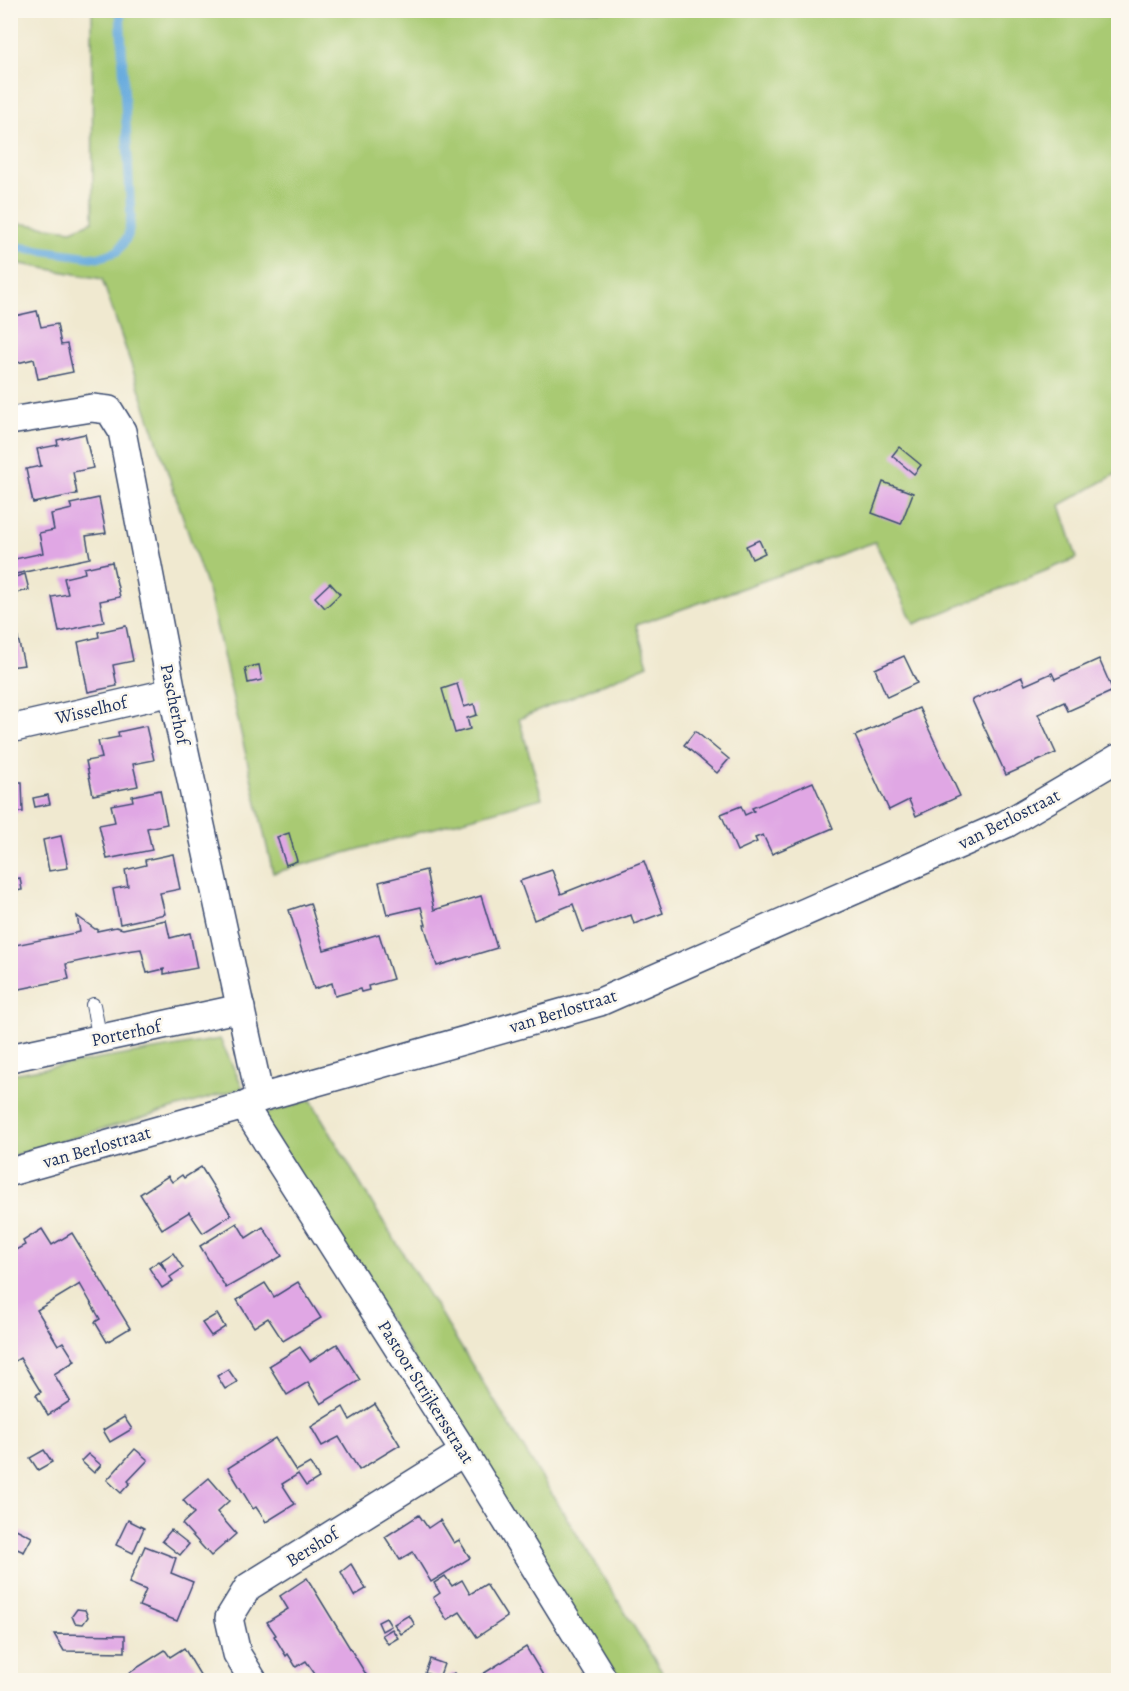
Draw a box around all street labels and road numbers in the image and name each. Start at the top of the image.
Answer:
street label: Pascherhof [155,661,196,750]
street label: Wisselhof [52,689,132,730]
street label: van Berlostraat [953,783,1064,855]
street label: van Berlostraat [505,983,620,1039]
street label: Porterhof [89,1013,166,1052]
street label: van Berlostraat [39,1120,154,1174]
street label: Pastoor Strijkersstraat [372,1316,480,1468]
street label: Bershof [281,1520,345,1572]

